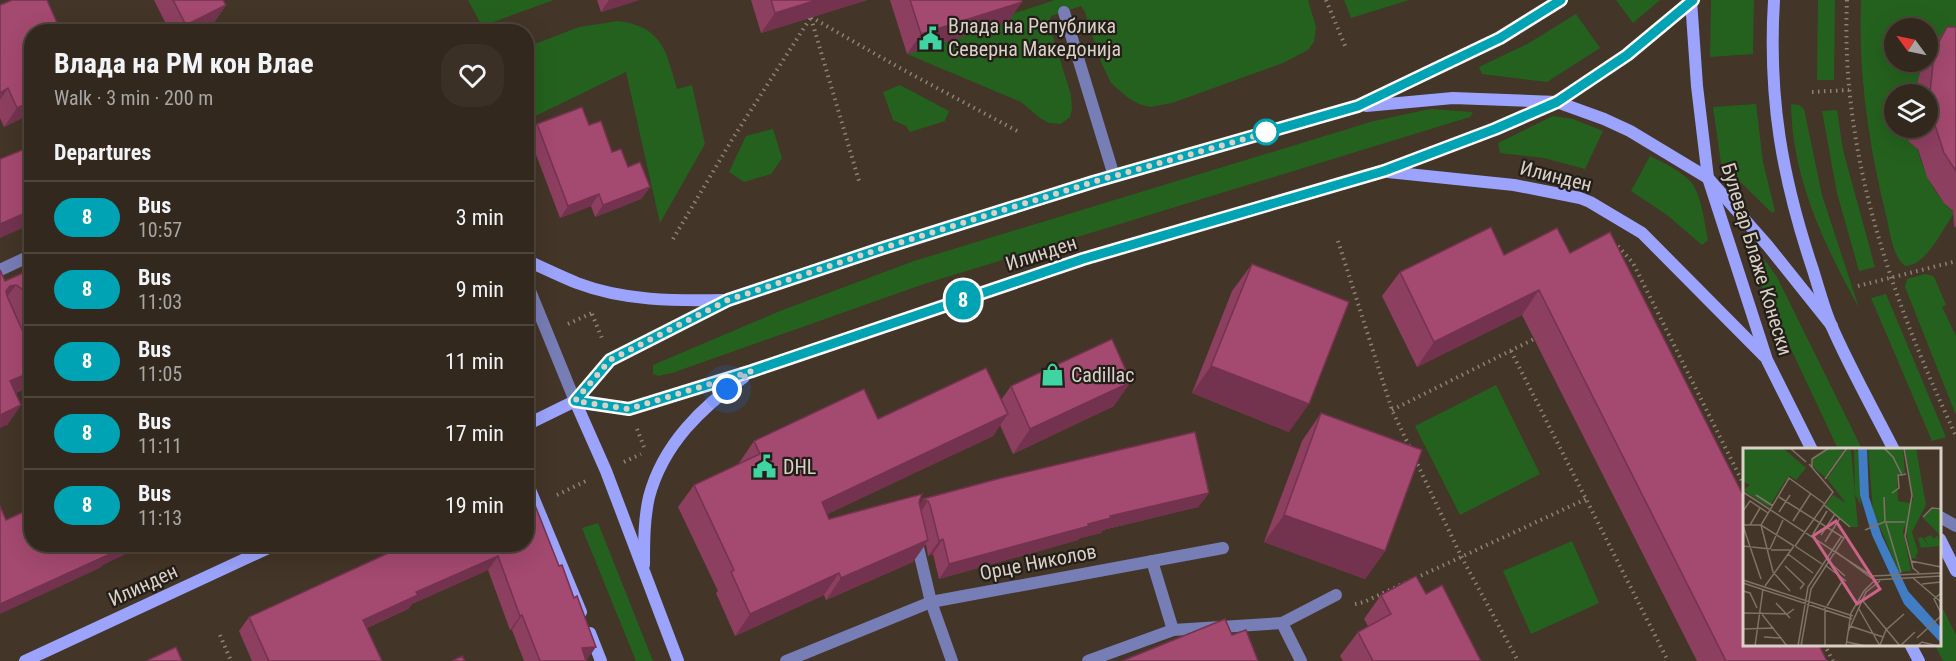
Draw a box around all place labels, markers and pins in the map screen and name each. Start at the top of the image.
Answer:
place label: Влада на Република Северна Македонија [948,14,1121,61]
public building icon: Влада на Република Северна Македонија [917,25,943,51]
unlabelled marker [1253,119,1279,145]
shop icon: Cadillac [1040,362,1066,388]
place label: Cadillac [1071,363,1134,387]
public building icon: DHL [752,454,778,480]
place label: DHL [783,455,816,479]

